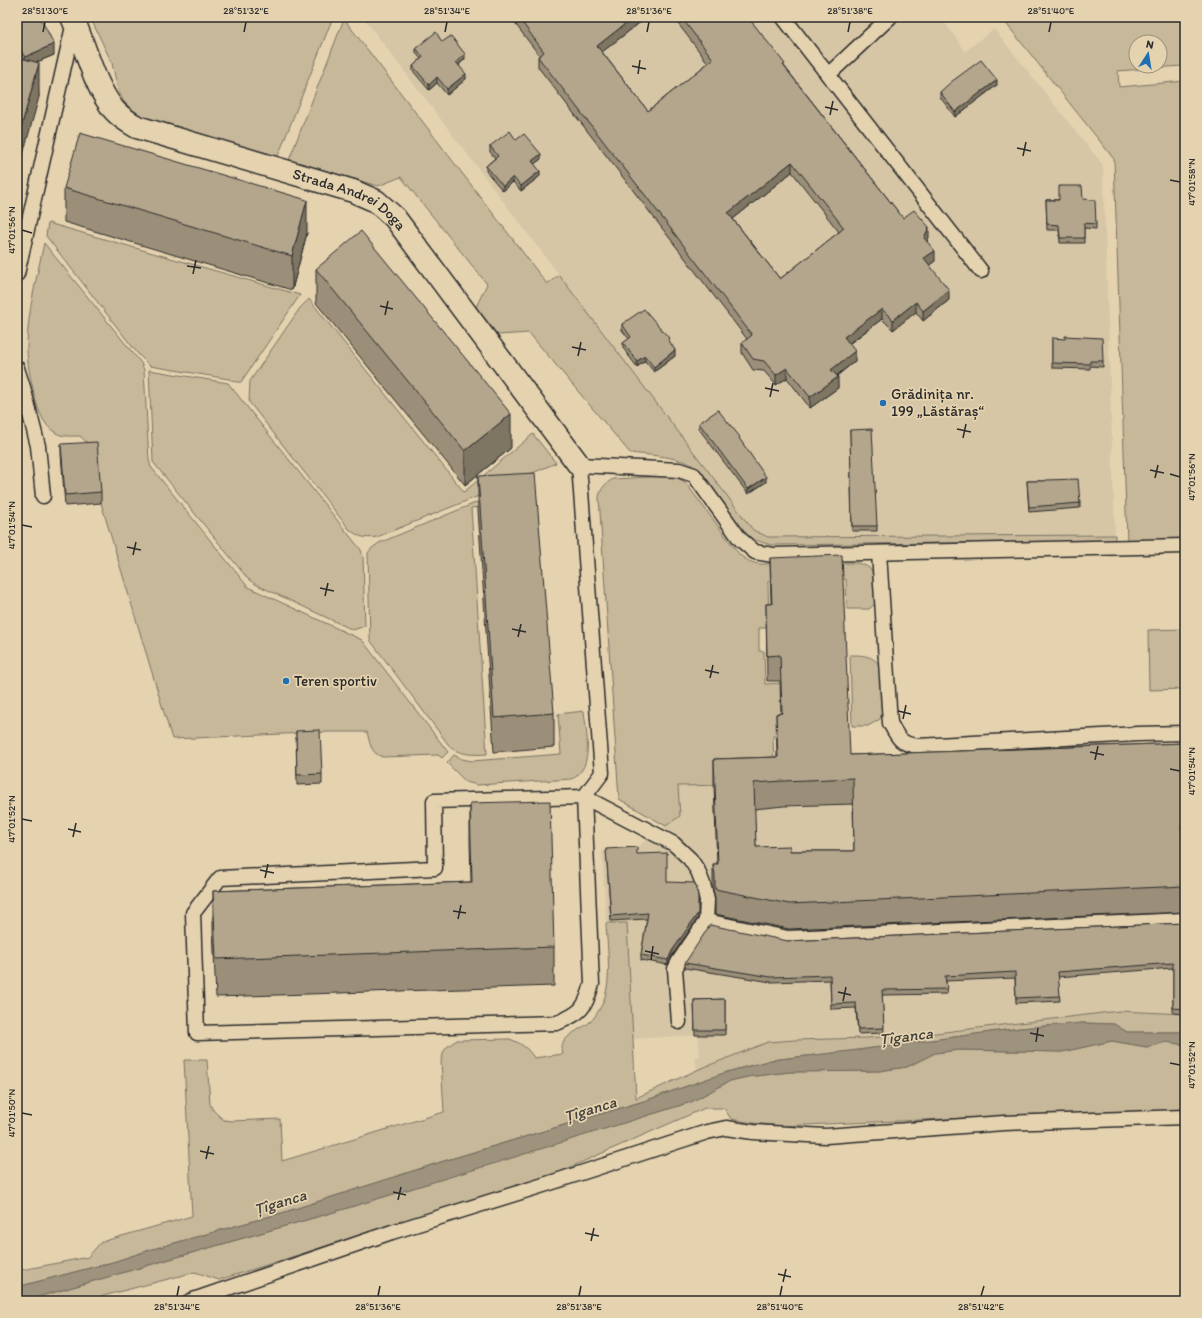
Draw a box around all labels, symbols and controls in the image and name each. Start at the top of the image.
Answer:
text: 28°51'30"E [22,4,69,17]
text: 28°51'32"E [223,4,269,17]
text: 28°51'34"E [424,4,471,17]
text: 28°51'36"E [626,4,672,17]
text: 28°51'38"E [827,4,873,17]
text: 28°51'40"E [1028,4,1075,17]
north arrow [1128,34,1168,74]
text: N [1145,38,1155,52]
text: 47°01'58"N [1185,158,1198,206]
street label: Strada Andrei Doga [291,165,410,234]
text: 47°01'56"N [5,206,18,254]
place label: Grădinița nr. 199 „Lăstăraș“ [891,385,984,420]
marker: Grădinița nr. 199 „Lăstăraș“ [878,398,888,408]
text: 47°01'56"N [1185,453,1198,501]
text: 47°01'54"N [5,501,18,549]
place label: Teren sportiv [294,672,377,690]
marker: Teren sportiv [281,676,291,686]
text: 47°01'54"N [1185,747,1198,795]
text: 47°01'52"N [5,795,18,843]
water label: Țîganca [878,1023,935,1049]
text: 47°01'52"N [1185,1041,1198,1089]
text: 47°01'50"N [5,1089,18,1137]
water label: Țîganca [562,1092,619,1126]
water label: Țîganca [252,1185,309,1219]
text: 28°51'34"E [154,1300,201,1313]
text: 28°51'36"E [355,1300,401,1313]
text: 28°51'38"E [556,1300,602,1313]
text: 28°51'40"E [757,1300,804,1313]
text: 28°51'42"E [958,1300,1004,1313]

